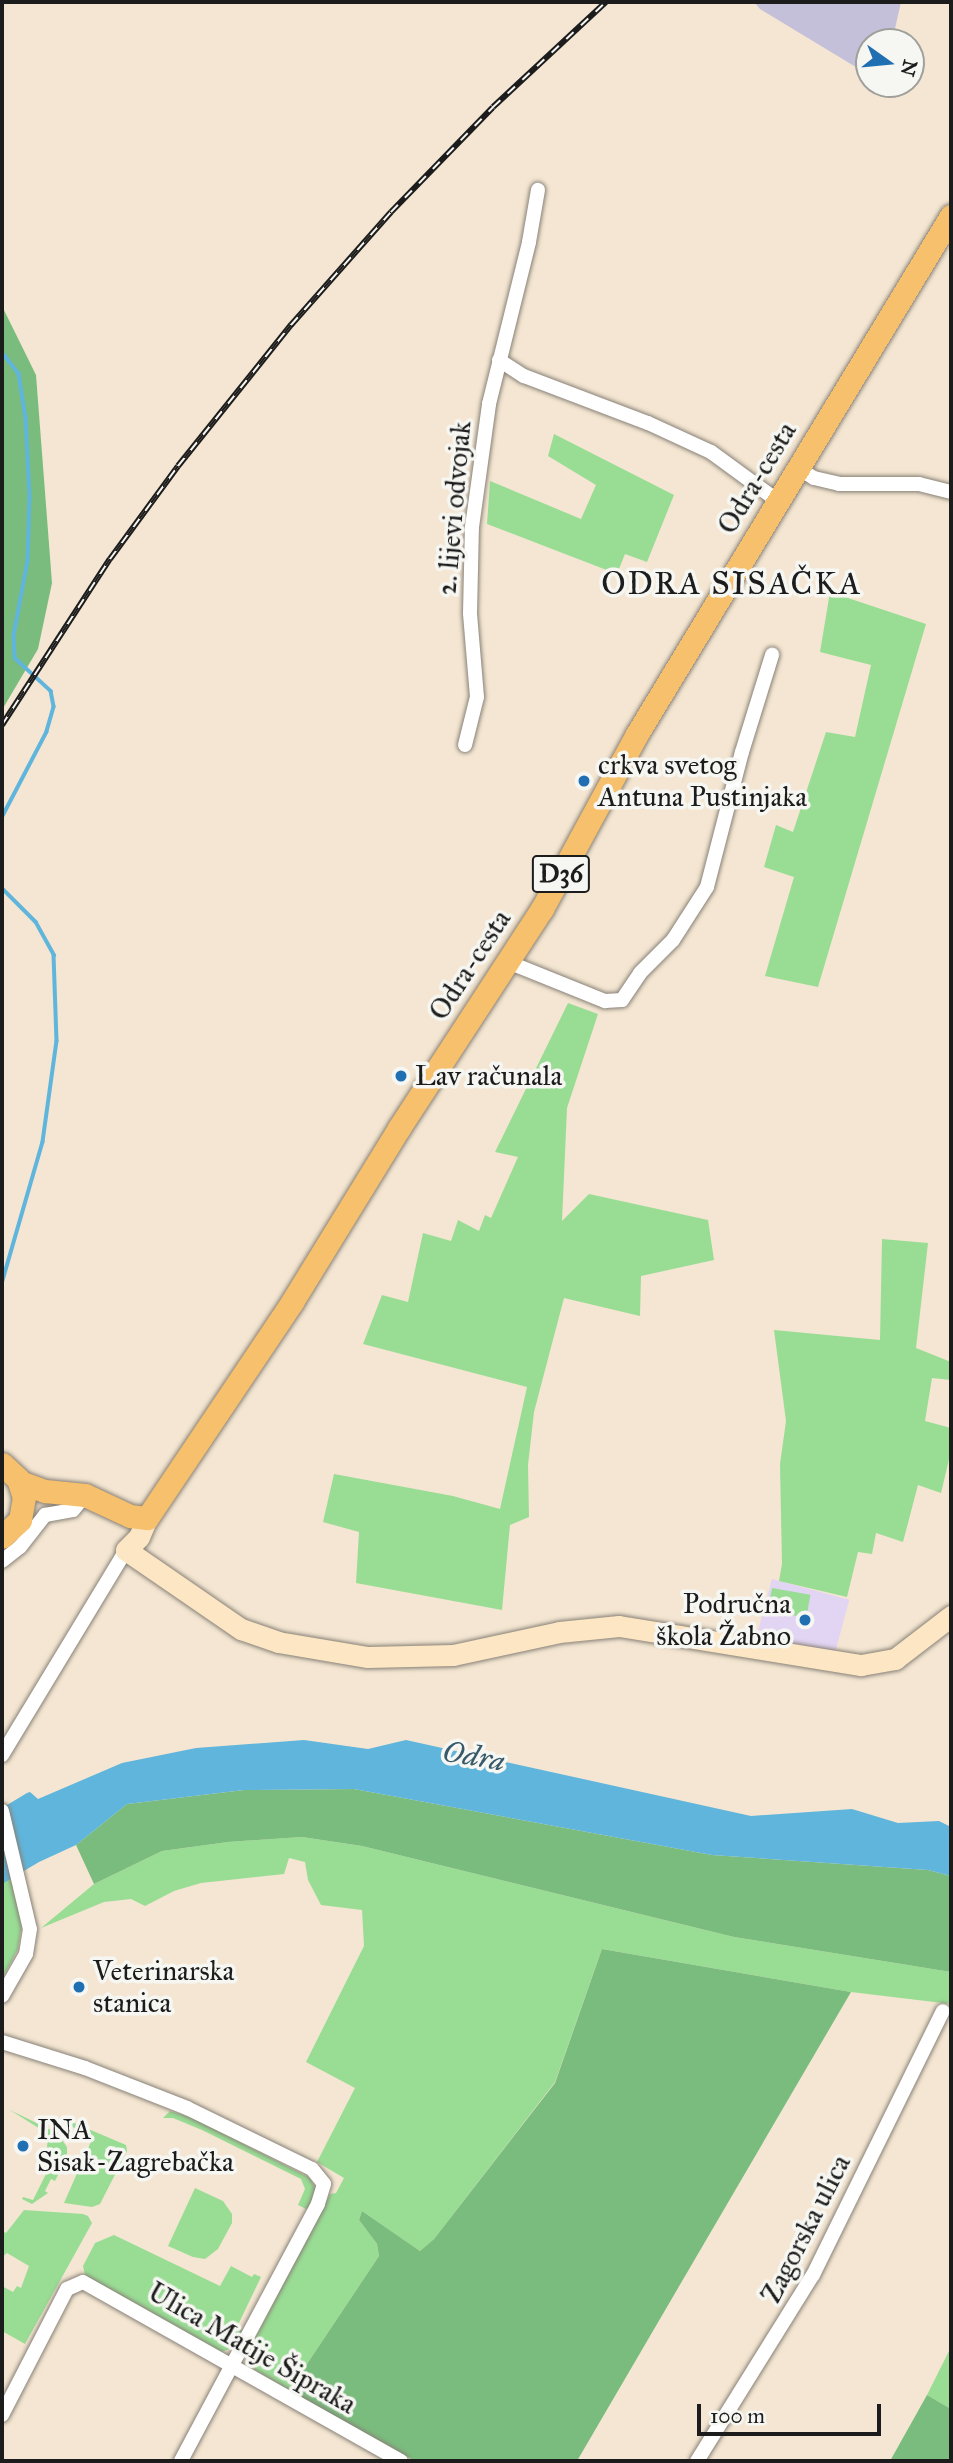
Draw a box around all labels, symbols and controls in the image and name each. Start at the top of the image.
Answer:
north arrow [855,28,925,98]
text: N [896,57,922,79]
street label: Odra-cesta [711,416,803,540]
street label: 2. lijevi odvojak [430,420,478,596]
district label: ODRA SISAČKA [603,565,861,603]
place label: crkva svetog Antuna Pustinjaka [598,748,807,814]
marker: crkva svetog Antuna Pustinjaka [576,773,592,789]
road number: D36 [531,852,591,897]
street label: Odra-cesta [422,904,518,1026]
place label: Lav računala [415,1059,562,1093]
marker: Lav računala [393,1068,409,1084]
place label: Područna škola Žabno [656,1587,791,1653]
marker: Područna škola Žabno [797,1612,813,1628]
water label: Odra [440,1733,508,1779]
place label: Veterinarska stanica [93,1954,234,2020]
marker: Veterinarska stanica [71,1979,87,1995]
place label: INA Sisak-Zagrebačka [37,2113,234,2179]
marker: INA Sisak-Zagrebačka [15,2138,31,2154]
street label: Zagorska ulica [754,2149,858,2309]
street label: Ulica Matije Šipraka [142,2275,362,2421]
scale bar [701,2390,885,2434]
text: 100 m [710,2403,765,2429]

